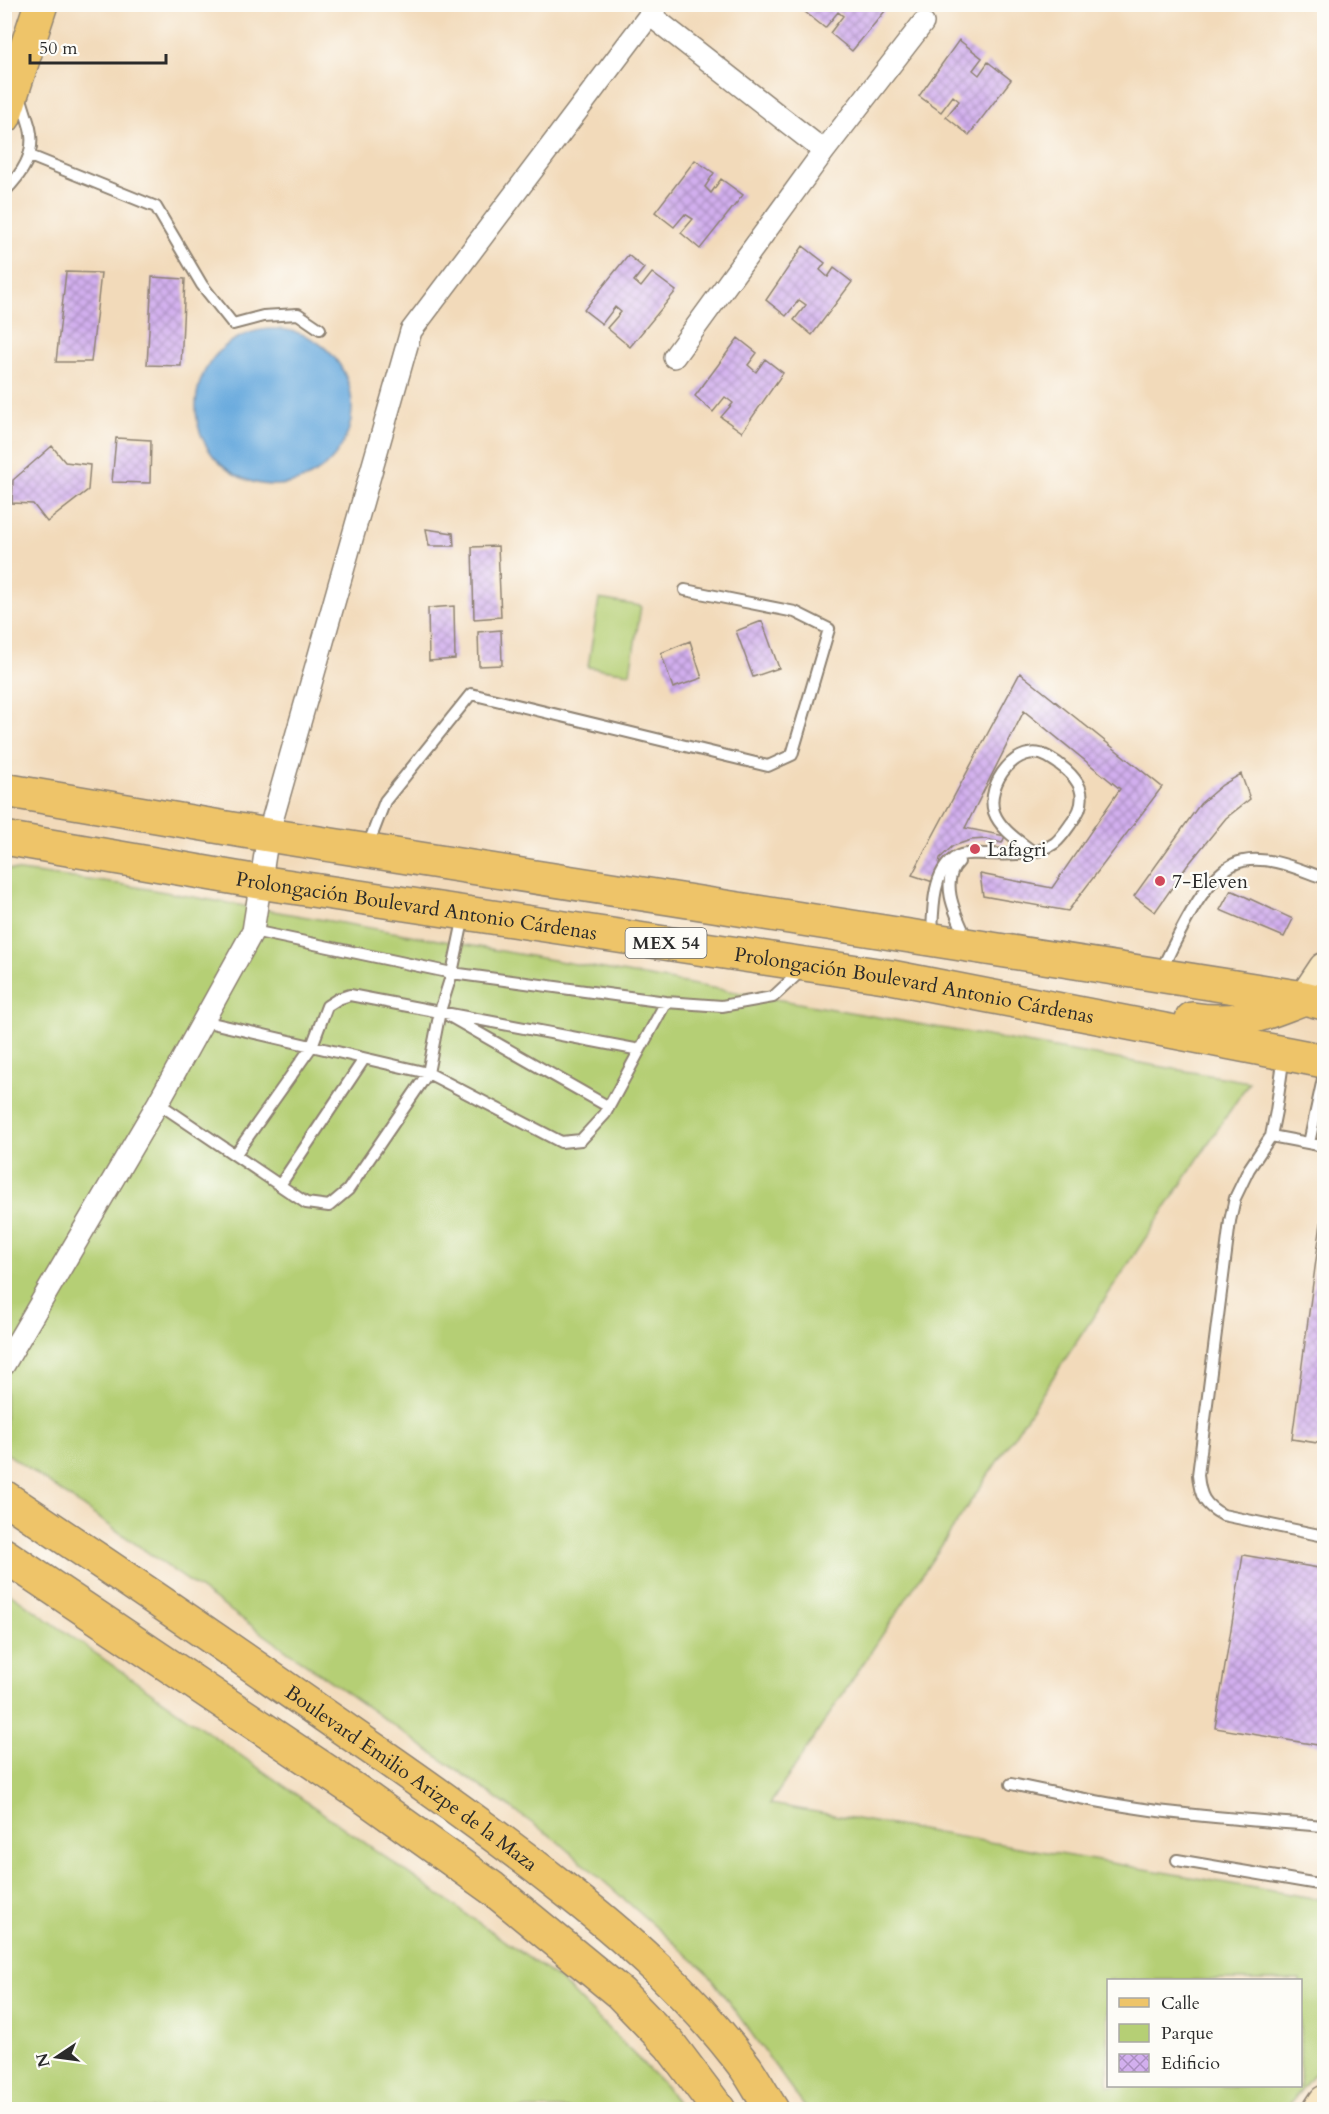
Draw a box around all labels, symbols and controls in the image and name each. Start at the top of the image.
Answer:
scale bar [30,27,166,65]
text: 50 m [39,36,78,61]
place label: Lafagri [987,836,1047,863]
marker: Lafagri [968,842,982,856]
street label: Prolongación Boulevard Antonio Cárdenas [234,865,599,946]
place label: 7-Eleven [1172,868,1249,895]
marker: 7-Eleven [1153,874,1167,888]
road number: MEX 54 [626,928,706,958]
street label: Prolongación Boulevard Antonio Cárdenas [733,940,1096,1030]
street label: Boulevard Emilio Arizpe de la Maza [280,1679,544,1877]
legend [1107,1979,1302,2087]
text: Calle [1161,1991,1200,2016]
text: Parque [1161,2021,1214,2046]
north arrow [27,2027,87,2087]
text: N [31,2051,56,2069]
text: Edificio [1161,2051,1220,2076]

